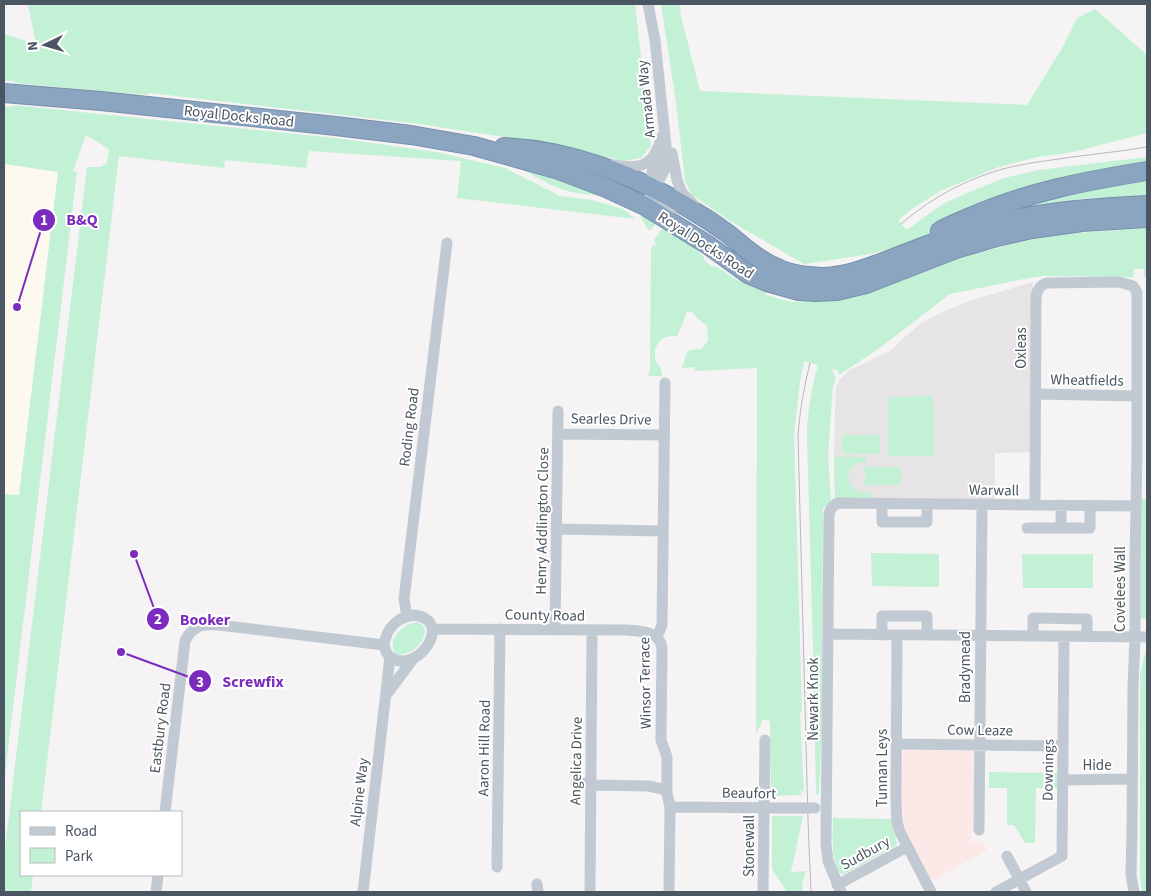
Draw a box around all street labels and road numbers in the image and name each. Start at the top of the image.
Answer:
street label: Armada Way [632,59,661,139]
street label: Royal Docks Road [183,100,295,133]
street label: Royal Docks Road [654,206,758,284]
street label: Oxleas [1011,327,1032,369]
street label: Wheatfields [1050,369,1124,392]
street label: Roding Road [394,386,425,468]
street label: Searles Drive [570,408,652,431]
street label: Henry Addlington Close [531,447,554,595]
street label: Warwall [969,480,1020,501]
street label: Covelees Wall [1110,546,1131,632]
street label: County Road [505,604,585,627]
street label: Bradymead [955,631,976,703]
street label: Winsor Terrace [634,637,657,729]
street label: Newark Knok [803,657,824,741]
street label: Eastbury Road [145,682,176,774]
street label: Aaron Hill Road [473,699,496,797]
street label: Angelica Drive [565,717,588,805]
street label: Cow Leaze [947,719,1013,742]
street label: Tunnan Leys [872,729,893,807]
street label: Downings [1037,739,1060,801]
street label: Hide [1082,755,1112,776]
street label: Alpine Way [345,757,374,827]
street label: Beaufort [722,783,776,804]
street label: Stonewall [739,815,760,877]
street label: Sudbury [837,831,894,876]

